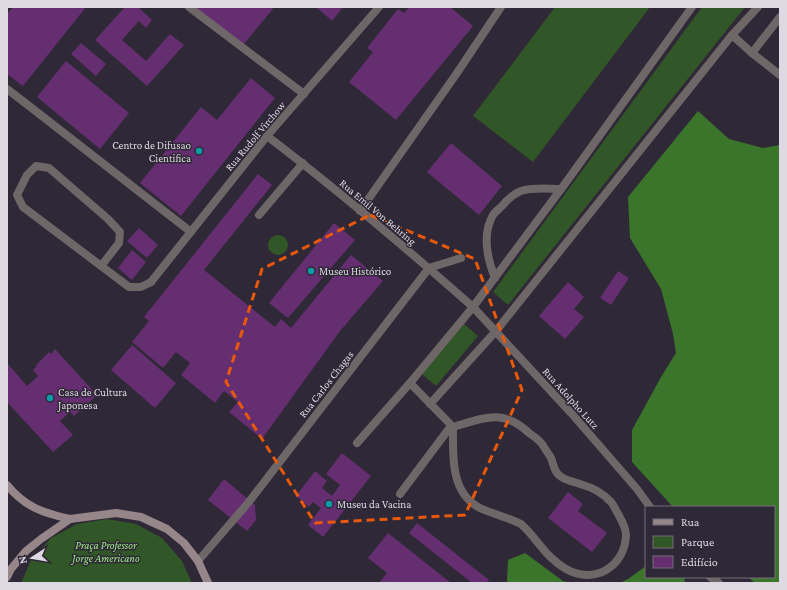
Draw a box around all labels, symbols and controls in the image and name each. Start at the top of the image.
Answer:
street label: Rua Rudolf Virchow [223,98,288,173]
place label: Centro de Difusao Cientifica [112,139,192,164]
marker: Centro de Difusao Cientifica [194,146,204,156]
street label: Rua Emil Von Behring [337,177,419,249]
place label: Museu Histórico [319,265,392,277]
marker: Museu Histórico [306,266,316,276]
street label: Rua Carlos Chagas [296,348,357,420]
street label: Rua Adolpho Lutz [540,365,602,432]
place label: Casa de Cultura Japonesa [57,386,127,412]
marker: Casa de Cultura Japonesa [45,393,55,403]
place label: Museu da Vacina [337,498,411,510]
marker: Museu da Vacina [324,499,334,509]
legend [645,506,775,578]
text: Rua [681,515,700,529]
text: Parque [681,535,714,549]
north arrow [12,538,52,578]
park label: Praça Professor Jorge Americano [70,539,140,565]
text: N [15,555,29,565]
text: Edifício [681,555,718,569]

